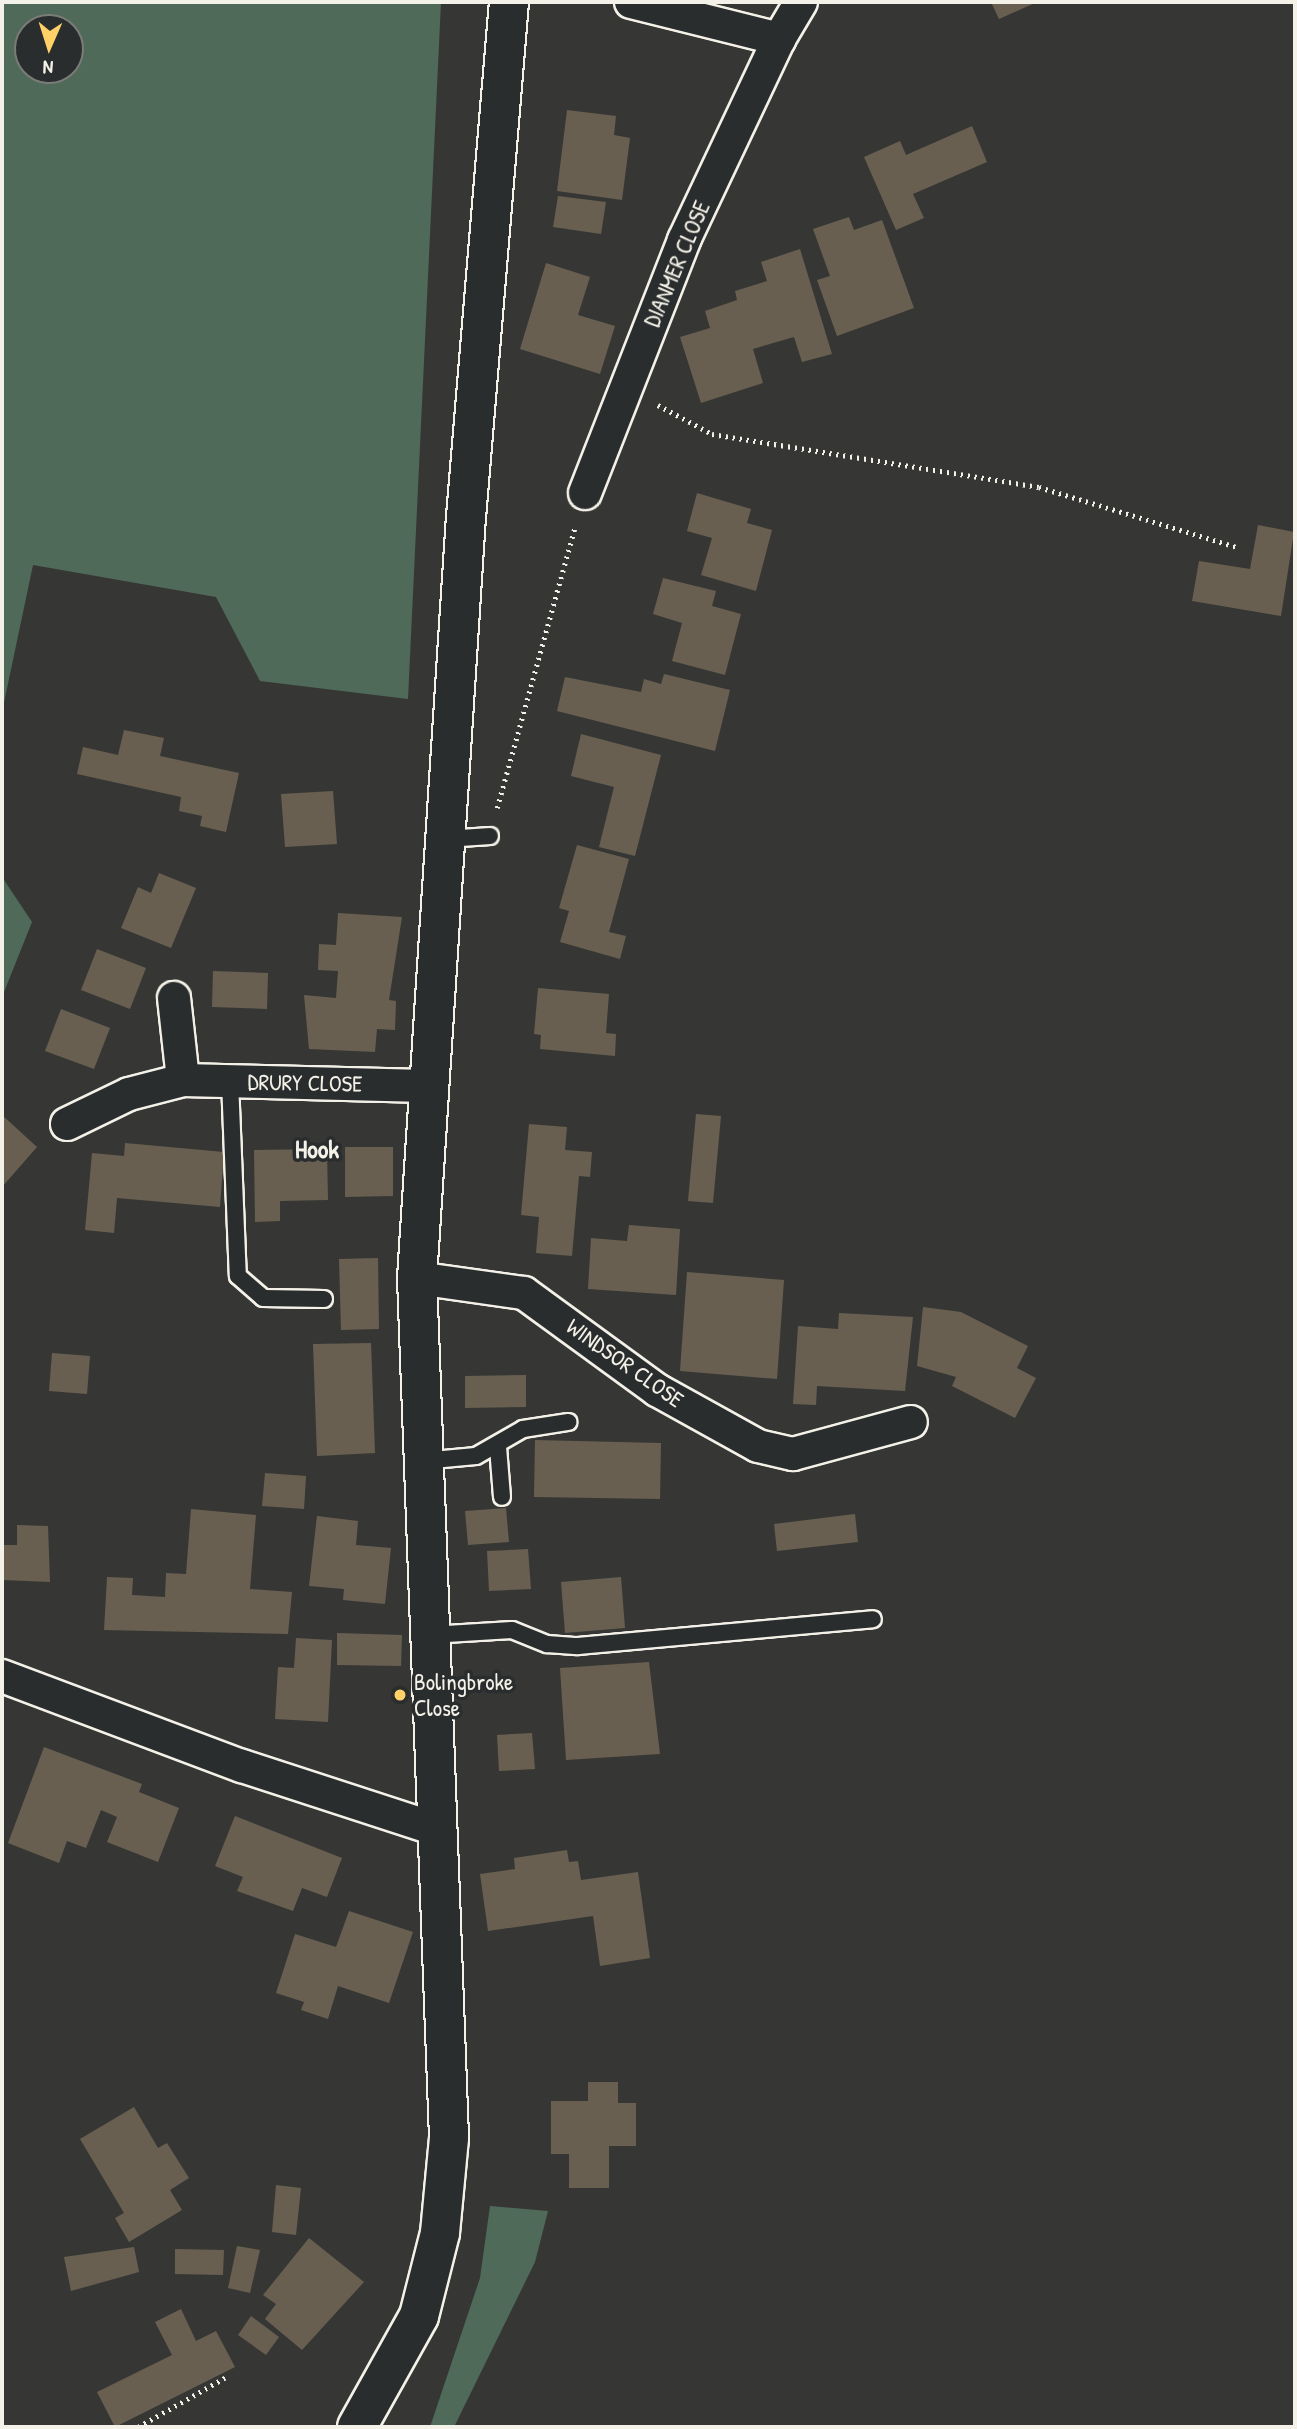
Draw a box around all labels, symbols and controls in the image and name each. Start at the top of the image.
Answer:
north arrow [14,14,84,84]
text: N [42,55,54,81]
street label: DIANMER CLOSE [638,197,716,331]
street label: DRURY CLOSE [247,1068,363,1098]
district label: Hook [295,1133,339,1165]
street label: WINDSOR CLOSE [561,1313,689,1413]
place label: Bolingbroke Close [414,1668,513,1722]
marker: Bolingbroke Close [392,1687,408,1703]

